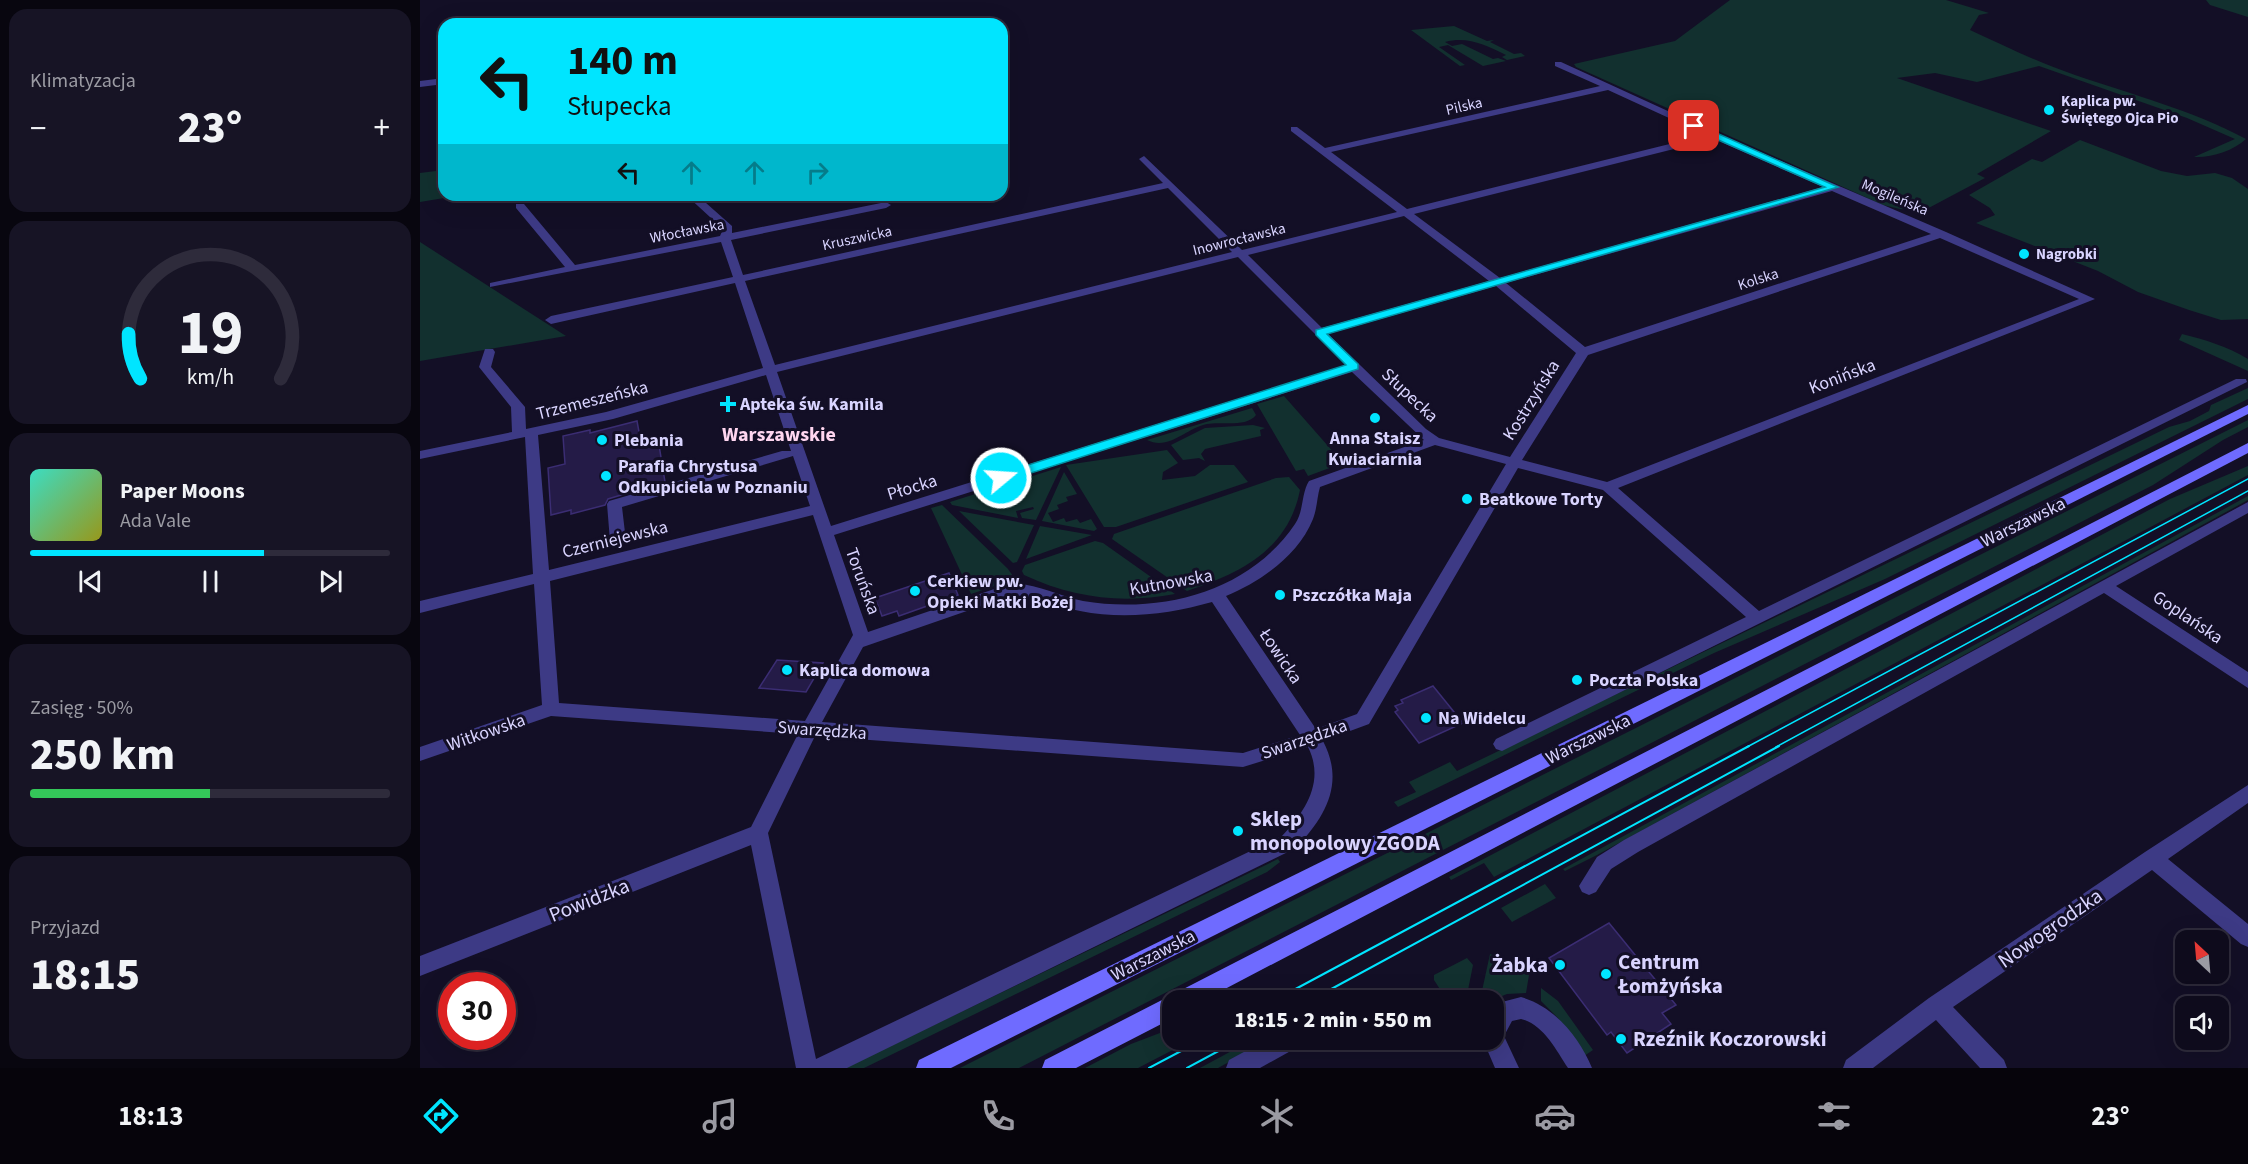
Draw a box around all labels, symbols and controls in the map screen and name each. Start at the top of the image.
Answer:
text: 140 m [567,31,678,91]
icon: left [468,42,546,120]
text: Klimatyzacja [30,67,136,95]
text: Słupecka [567,87,672,126]
place label: Kaplica pw. Świętego Ojca Pio [2061,91,2179,129]
street label: Pilska [1444,92,1485,121]
text: 23° [178,96,242,160]
pin [1668,100,1719,151]
marker: Kaplica pw. Świętego Ojca Pio [2042,103,2056,117]
text: − [30,105,46,152]
text: + [374,105,390,152]
icon: arrive [1677,109,1710,142]
icon: left [612,156,645,189]
icon: ahead [675,156,708,189]
icon: ahead [738,156,771,189]
icon: right [801,156,834,189]
street label: Mogileńska [1858,174,1932,221]
street label: Włocławska [648,214,726,249]
street label: Inowrocławska [1190,218,1288,261]
street label: Kruszwicka [820,221,894,256]
place label: Nagrobki [2036,244,2097,265]
marker: Nagrobki [2017,247,2031,261]
street label: Kolska [1735,263,1781,296]
text: 19 [177,289,243,378]
street label: Konińska [1805,352,1879,401]
street label: Kostrzyńska [1497,355,1566,445]
street label: Słupecka [1376,362,1444,428]
text: km/h [186,363,234,394]
street label: Trzemeszeńska [534,375,651,426]
place label: Apteka św. Kamila [739,392,884,417]
marker: Apteka św. Kamila [721,397,735,411]
marker: Anna Staisz Kwiaciarnia [1368,411,1382,425]
district label: Warszawskie [722,421,836,449]
place label: Anna Staisz Kwiaciarnia [1328,426,1422,472]
place label: Plebania [614,428,684,453]
marker: Plebania [595,433,609,447]
position arrow [969,446,1033,510]
place label: Parafia Chrystusa Odkupiciela w Poznaniu [618,454,808,500]
street label: Płocka [884,468,940,507]
marker: Parafia Chrystusa Odkupiciela w Poznaniu [599,469,613,483]
text: Paper Moons [120,475,245,507]
place label: Beatkowe Torty [1479,487,1604,512]
street label: Warszawska [1977,491,2070,554]
marker: Beatkowe Torty [1460,492,1474,506]
text: Ada Vale [120,507,191,535]
street label: Czerniejewska [560,514,670,565]
street label: Toruńska [839,544,886,618]
street label: Kutnowska [1128,563,1215,602]
icon: previous [74,565,107,598]
icon: pause [194,565,227,598]
icon: next [314,565,347,598]
place label: Cerkiew pw. Opieki Matki Bożej [927,569,1074,615]
place label: Pszczółka Maja [1292,583,1412,608]
marker: Cerkiew pw. Opieki Matki Bożej [908,584,922,598]
street label: Goplańska [2148,585,2228,650]
marker: Pszczółka Maja [1273,588,1287,602]
street label: Łowicka [1252,623,1308,689]
place label: Kaplica domowa [799,658,930,683]
marker: Kaplica domowa [780,663,794,677]
place label: Poczta Polska [1589,668,1698,693]
marker: Poczta Polska [1570,673,1584,687]
text: Zasięg · 50% [30,694,133,722]
place label: Na Widelcu [1438,706,1526,731]
street label: Witkowska [444,707,529,758]
street label: Warszawska [1542,708,1635,771]
marker: Na Widelcu [1419,711,1433,725]
street label: Swarzędzka [1258,713,1351,766]
street label: Swarzędzka [776,715,867,746]
text: 250 km [30,723,175,787]
place label: Sklep monopolowy ZGODA [1250,804,1441,858]
marker: Sklep monopolowy ZGODA [1231,824,1245,838]
street label: Powidzka [544,870,634,930]
street label: Nowogrodzka [1992,881,2108,975]
text: Przyjazd [30,914,100,942]
street label: Warszawska [1107,924,1200,987]
north arrow [2175,930,2229,984]
map controls [2175,930,2229,1050]
text: 18:15 [30,943,140,1007]
place label: Centrum Łomżyńska [1617,947,1723,1001]
place label: Żabka [1491,950,1548,980]
marker: Żabka [1553,958,1567,972]
marker: Centrum Łomżyńska [1599,967,1613,981]
speed limit sign: 30 [438,972,516,1050]
button: sound [2175,996,2229,1050]
text: 18:15 · 2 min · 550 m [1234,1004,1432,1036]
place label: Rzeźnik Koczorowski [1633,1024,1827,1054]
marker: Rzeźnik Koczorowski [1614,1032,1628,1046]
icon: directions [420,1095,462,1137]
icon: music [699,1095,741,1137]
icon: phone [977,1095,1019,1137]
icon: climate [1256,1095,1298,1137]
icon: car [1534,1095,1576,1137]
icon: filters [1813,1095,1855,1137]
text: 18:13 [118,1097,183,1136]
text: 23° [2091,1097,2130,1136]

